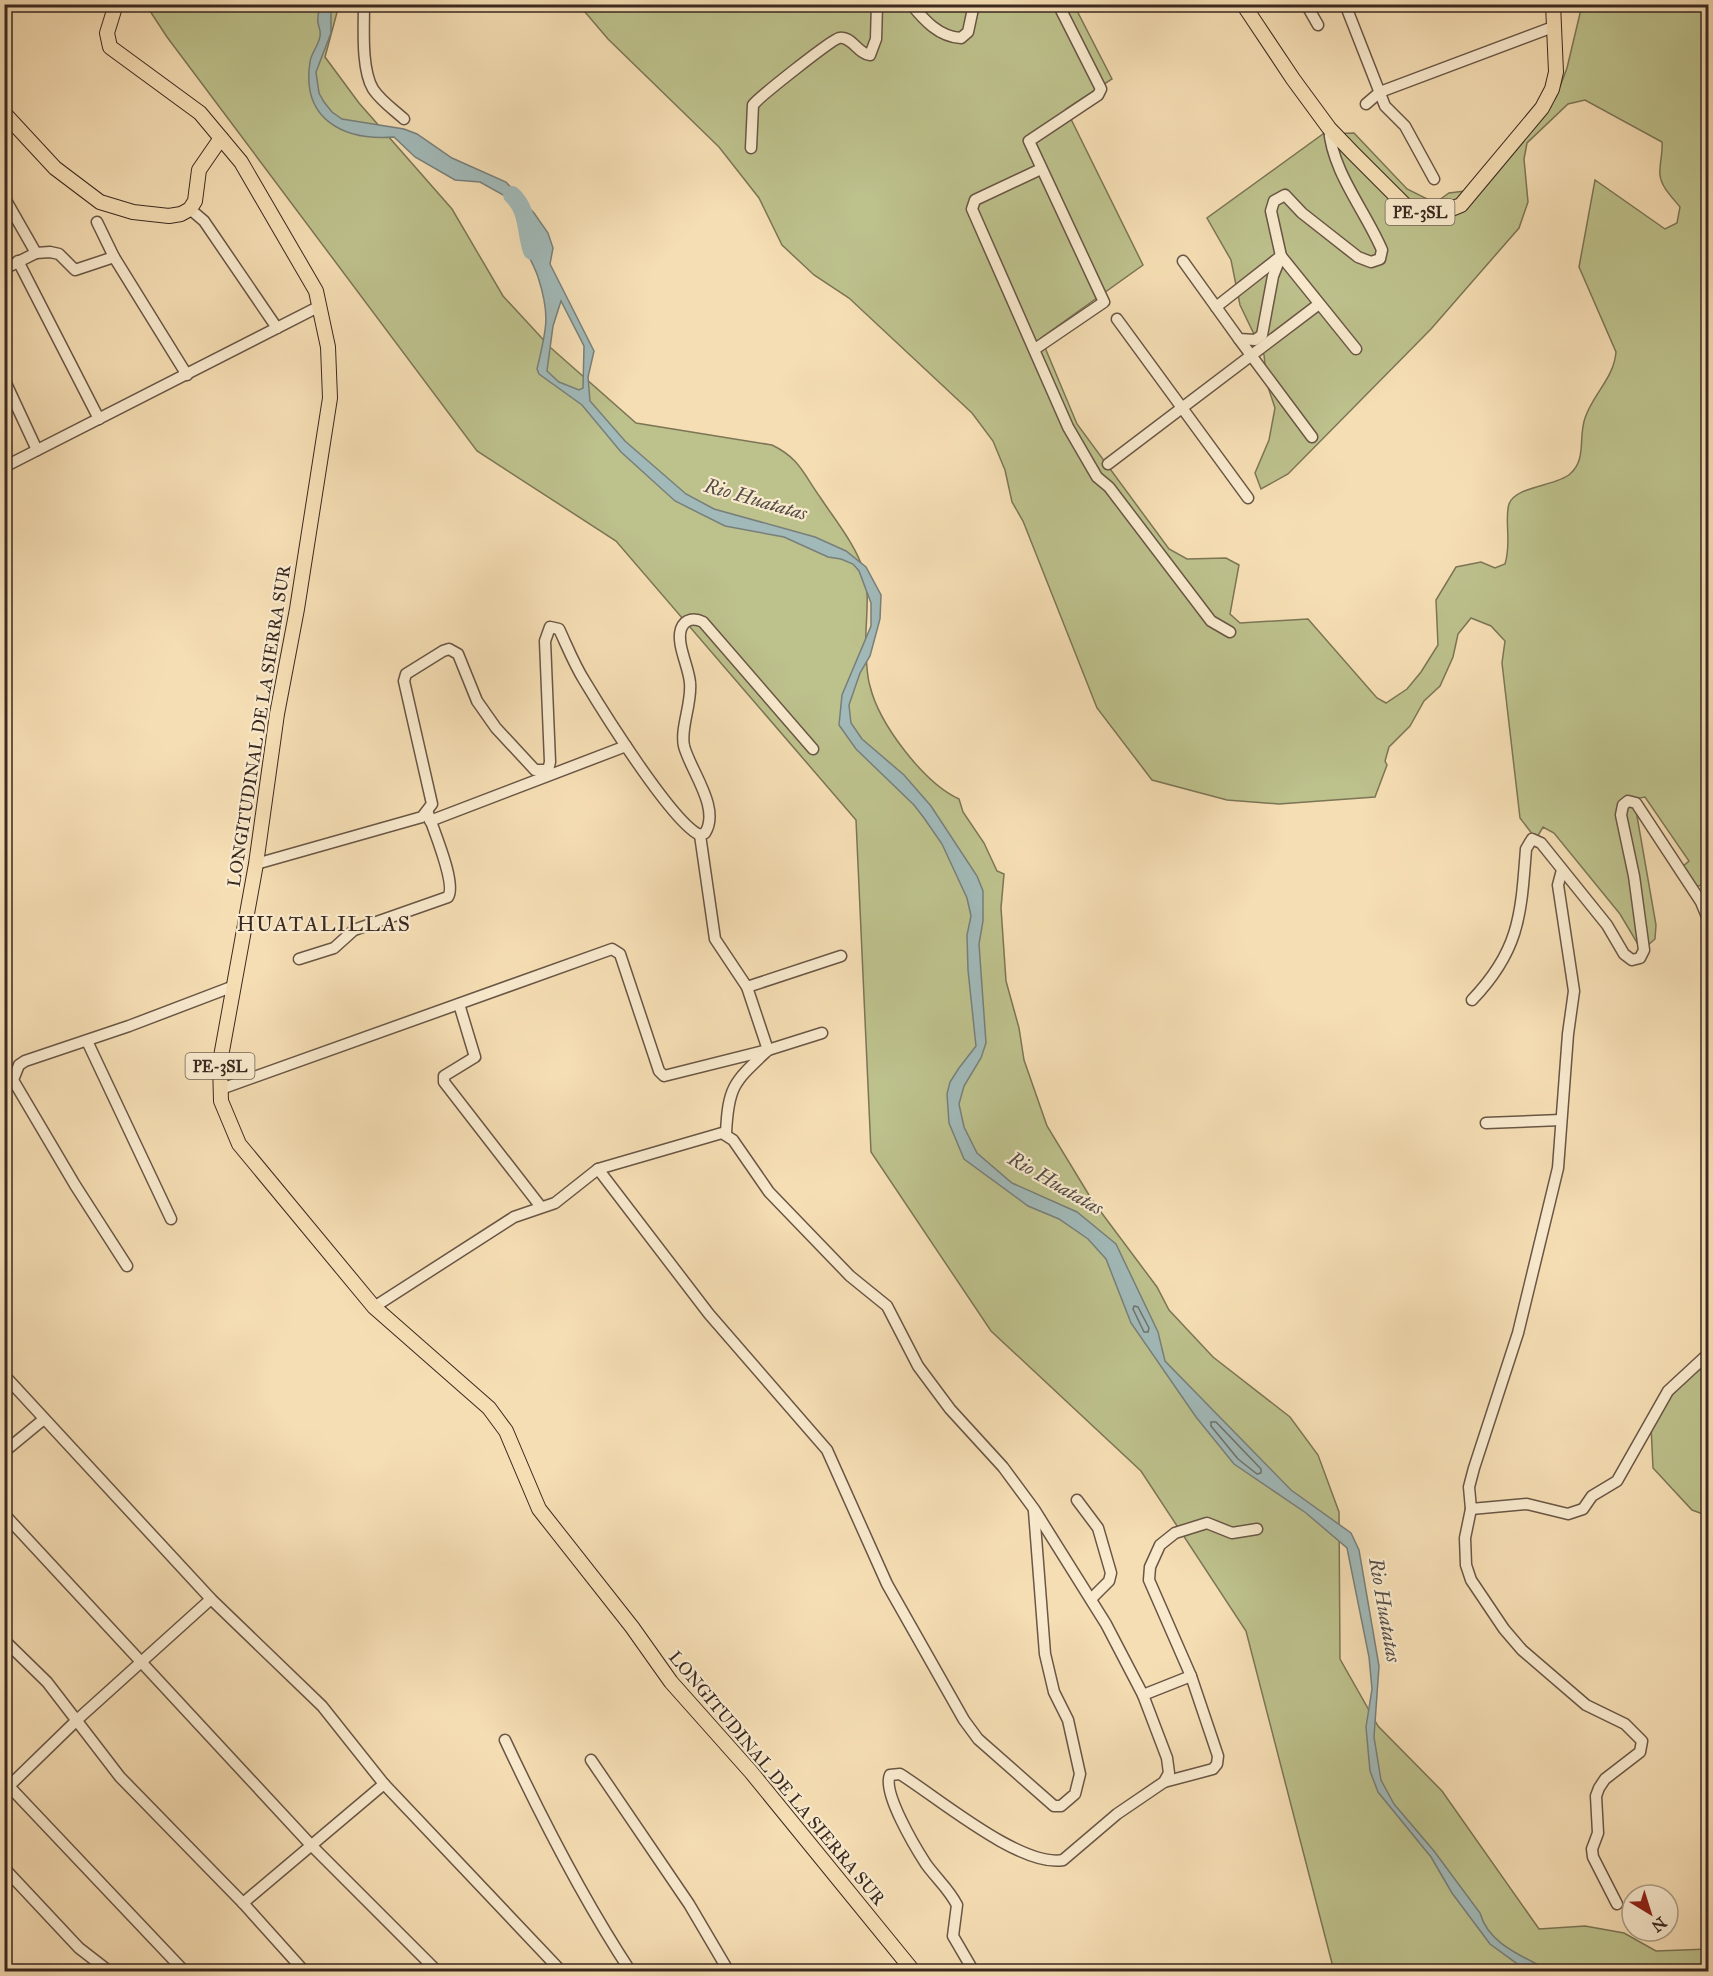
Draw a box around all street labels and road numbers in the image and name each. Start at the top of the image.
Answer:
road number: PE-3SL [1386,199,1454,225]
street label: LONGITUDINAL DE LA SIERRA SUR [223,562,296,888]
road number: PE-3SL [186,1053,254,1079]
street label: LONGITUDINAL DE LA SIERRA SUR [664,1646,891,1911]

